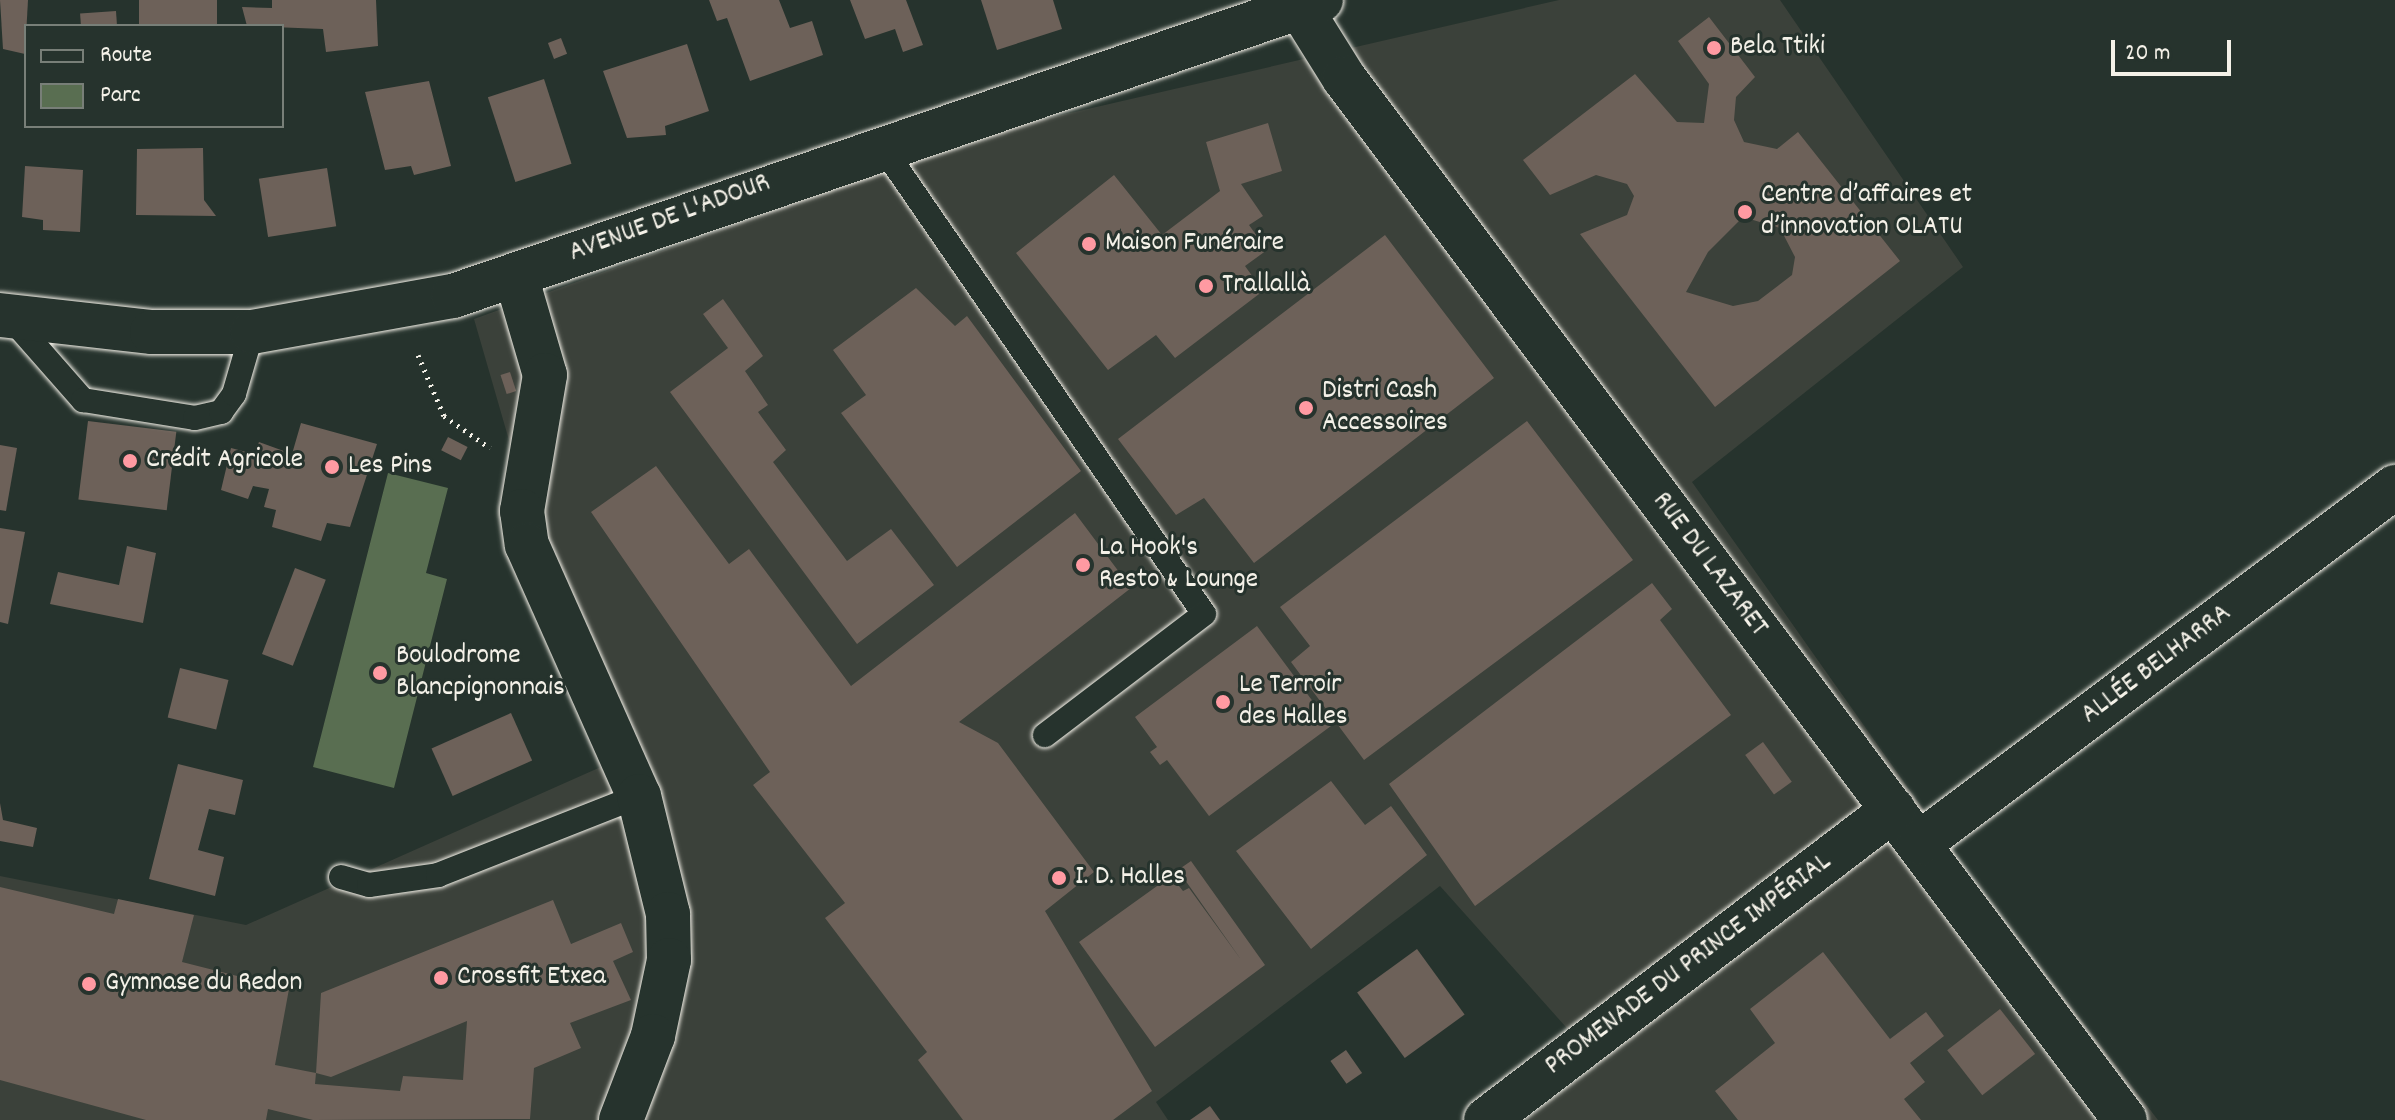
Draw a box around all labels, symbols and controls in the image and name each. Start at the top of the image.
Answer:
legend [24,24,284,128]
scale bar [2115,24,2235,74]
place label: Bela Ttiki [1730,31,1825,65]
text: 20 m [2125,37,2171,71]
text: Route [100,39,152,73]
marker: Bela Ttiki [1705,39,1723,57]
text: Parc [100,79,141,113]
street label: AVENUE DE L'ADOUR [565,167,775,271]
place label: Centre d’affaires et d’innovation OLATU [1761,179,1972,245]
marker: Centre d’affaires et d’innovation OLATU [1736,203,1754,221]
place label: Maison Funéraire [1105,227,1284,261]
marker: Maison Funéraire [1080,235,1098,253]
place label: Trallallà [1222,269,1310,303]
marker: Trallallà [1197,277,1215,295]
place label: Distri Cash Accessoires [1322,375,1448,441]
marker: Distri Cash Accessoires [1297,399,1315,417]
place label: Crédit Agricole [146,444,303,478]
place label: Les Pins [348,450,433,484]
marker: Crédit Agricole [121,452,139,470]
marker: Les Pins [323,458,341,476]
street label: RUE DU LAZARET [1644,486,1774,644]
place label: La Hook's Resto & Lounge [1099,532,1258,598]
marker: La Hook's Resto & Lounge [1074,556,1092,574]
street label: ALLÉE BELHARRA [2075,598,2239,732]
place label: Boulodrome Blancpignonnais [396,640,565,706]
marker: Boulodrome Blancpignonnais [371,664,389,682]
place label: Le Terroir des Halles [1239,669,1348,735]
marker: Le Terroir des Halles [1214,693,1232,711]
street label: PROMENADE DU PRINCE IMPÉRIAL [1539,846,1839,1084]
place label: I. D. Halles [1075,861,1185,895]
marker: I. D. Halles [1050,869,1068,887]
place label: Crossfit Etxea [457,961,606,995]
place label: Gymnase du Redon [105,967,302,1001]
marker: Crossfit Etxea [432,969,450,987]
marker: Gymnase du Redon [80,975,98,993]

